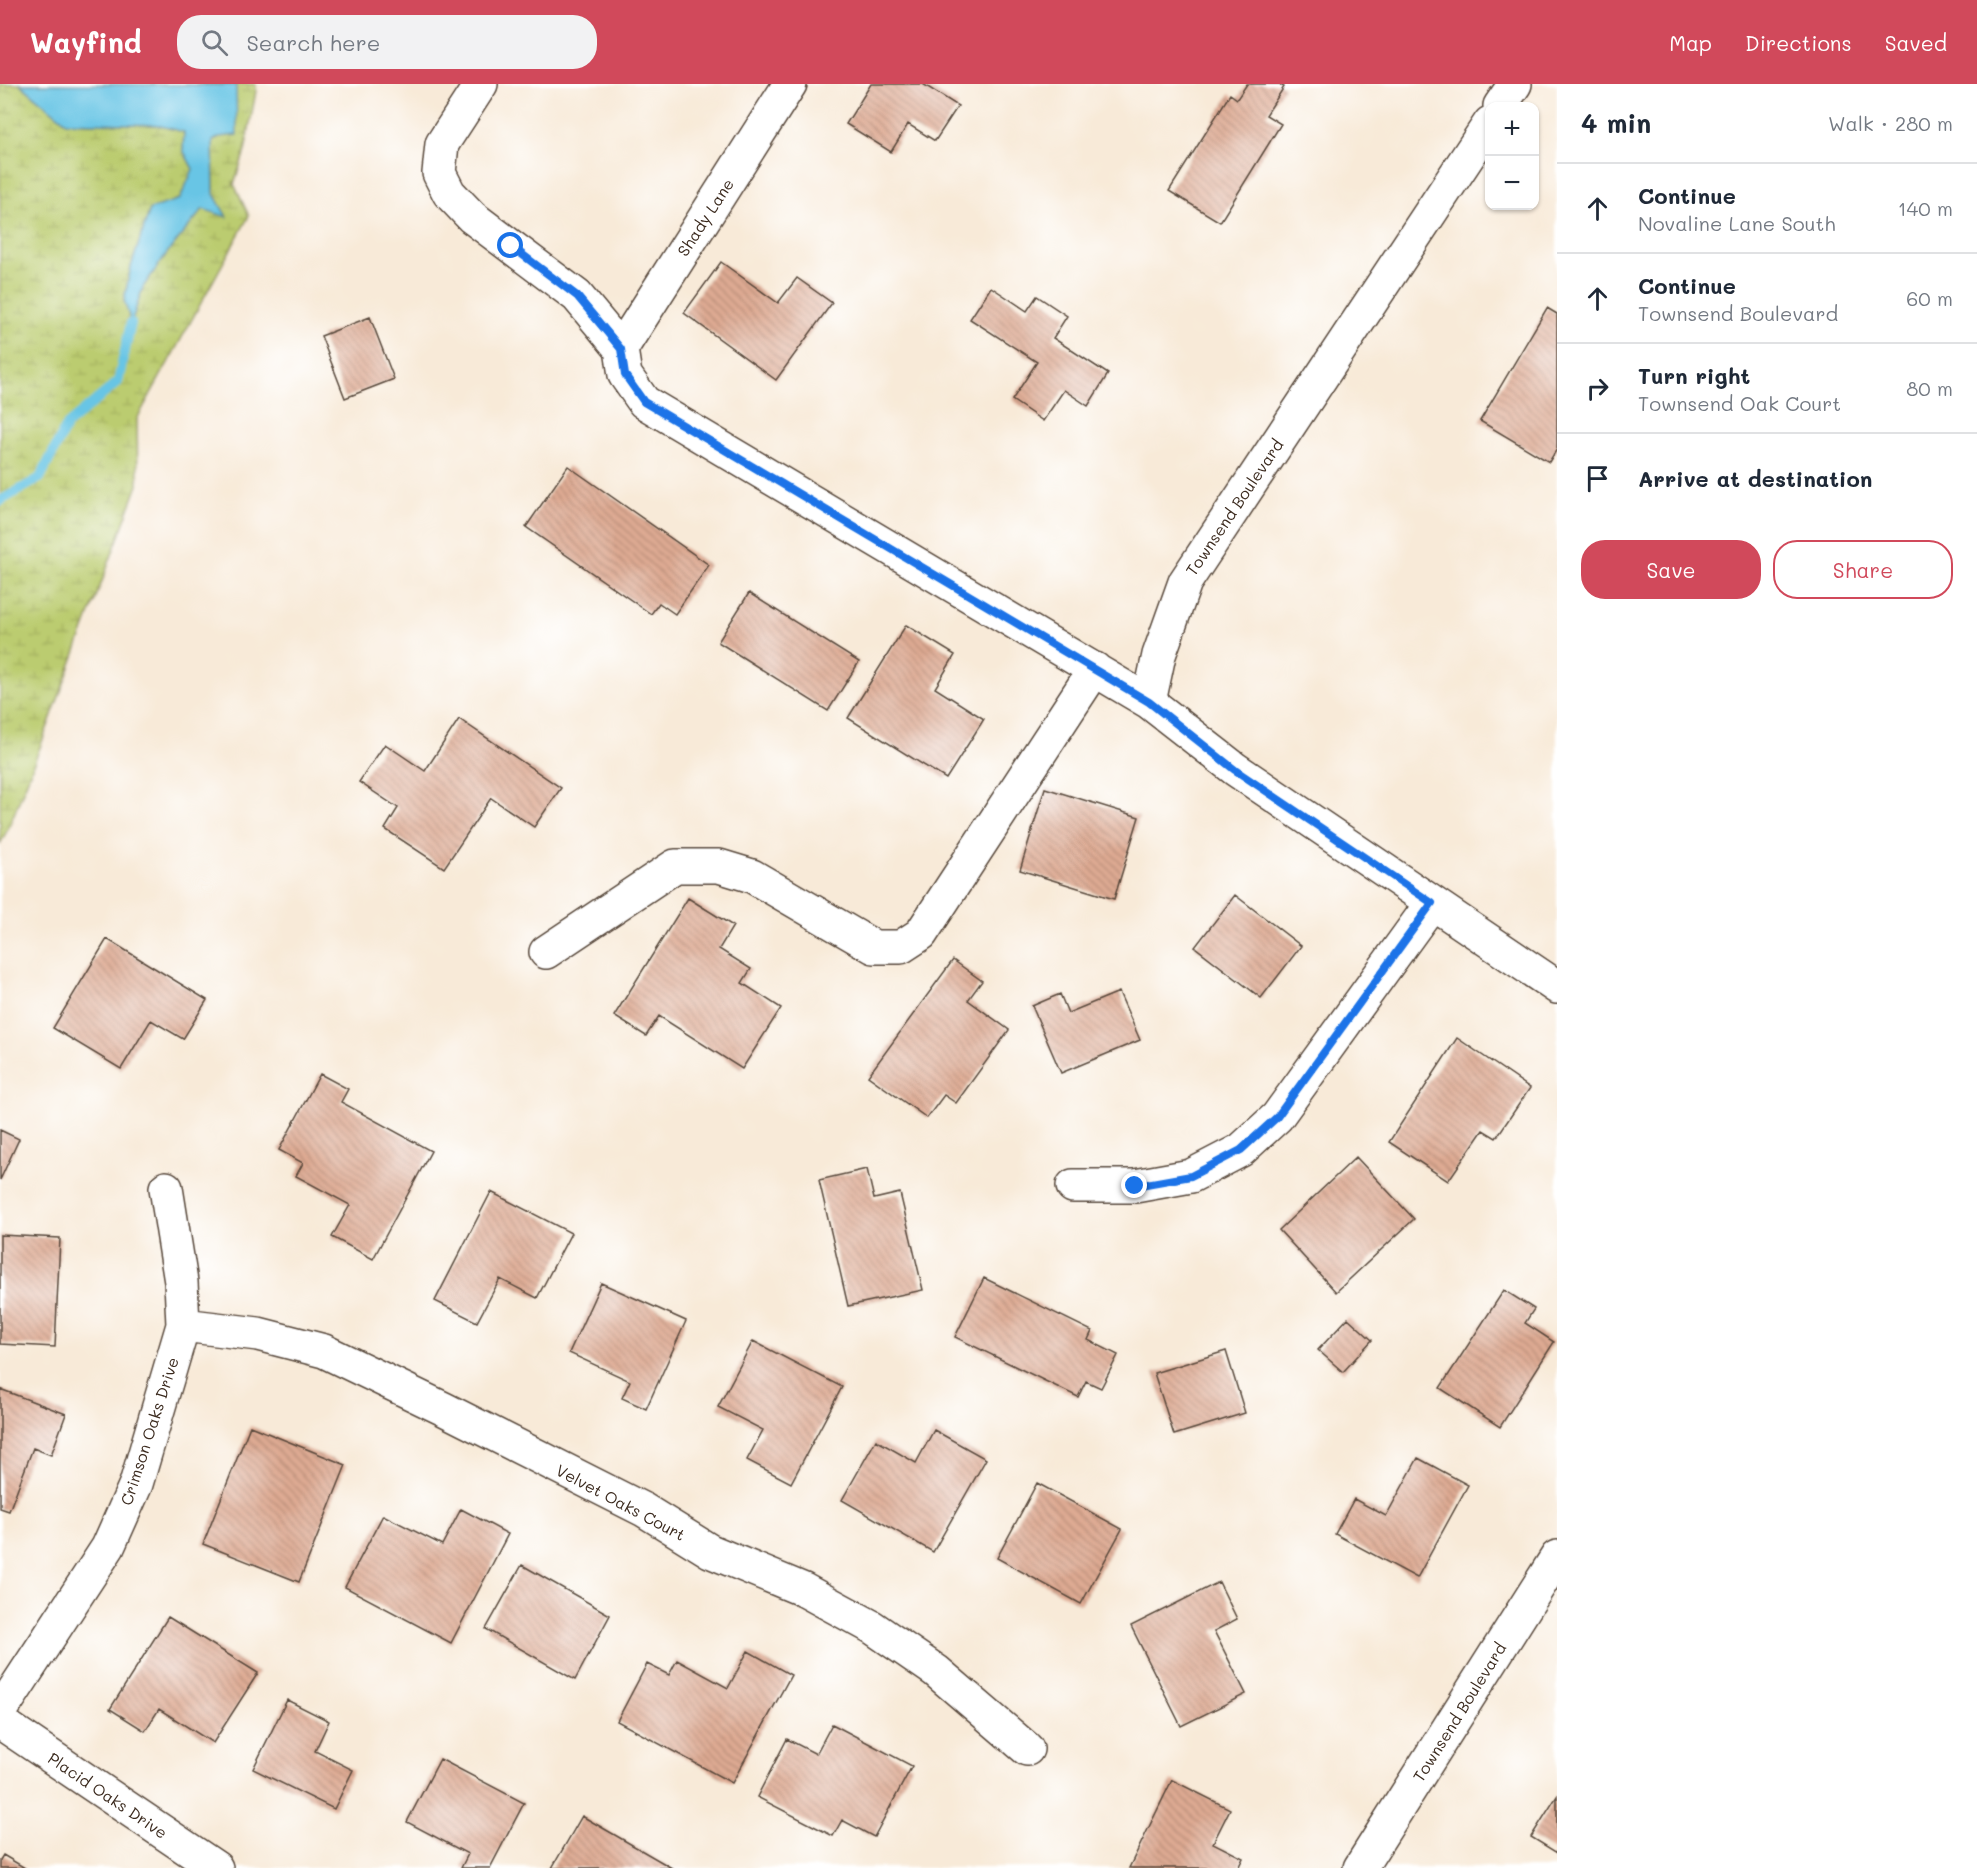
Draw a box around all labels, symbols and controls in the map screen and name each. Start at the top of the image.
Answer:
search box [177,15,597,69]
text: Wayfind [30,24,141,60]
icon: search [198,26,231,59]
text: Search here [246,28,380,57]
text: Map [1669,29,1712,56]
text: Directions [1745,29,1852,56]
text: Saved [1885,29,1947,56]
map controls [1485,102,1539,210]
button: + [1485,102,1539,156]
text: 4 min [1581,106,1651,140]
text: Walk · 280 m [1828,110,1953,136]
button: − [1485,156,1539,210]
street label: Shady Lane [672,174,738,260]
text: Continue [1638,181,1736,210]
icon: ahead [1581,192,1614,225]
text: 140 m [1898,195,1953,221]
text: Novaline Lane South [1638,210,1836,236]
route start [497,232,523,258]
text: Continue [1638,271,1736,300]
icon: ahead [1581,282,1614,315]
text: 60 m [1906,285,1953,311]
text: Townsend Boulevard [1638,300,1838,326]
text: Turn right [1638,361,1750,390]
icon: right [1581,372,1614,405]
text: 80 m [1906,375,1953,401]
text: Townsend Oak Court [1638,390,1841,416]
street label: Townsend Boulevard [1181,435,1287,579]
icon: arrive [1581,462,1614,495]
text: Arrive at destination [1638,464,1873,493]
button: Save [1581,540,1761,599]
button: Share [1773,540,1953,599]
route end [1121,1172,1147,1198]
street label: Crimson Oaks Drive [115,1354,183,1508]
street label: Velvet Oaks Court [553,1459,689,1545]
street label: Townsend Boulevard [1408,1639,1510,1785]
street label: Placid Oaks Drive [44,1747,172,1843]

